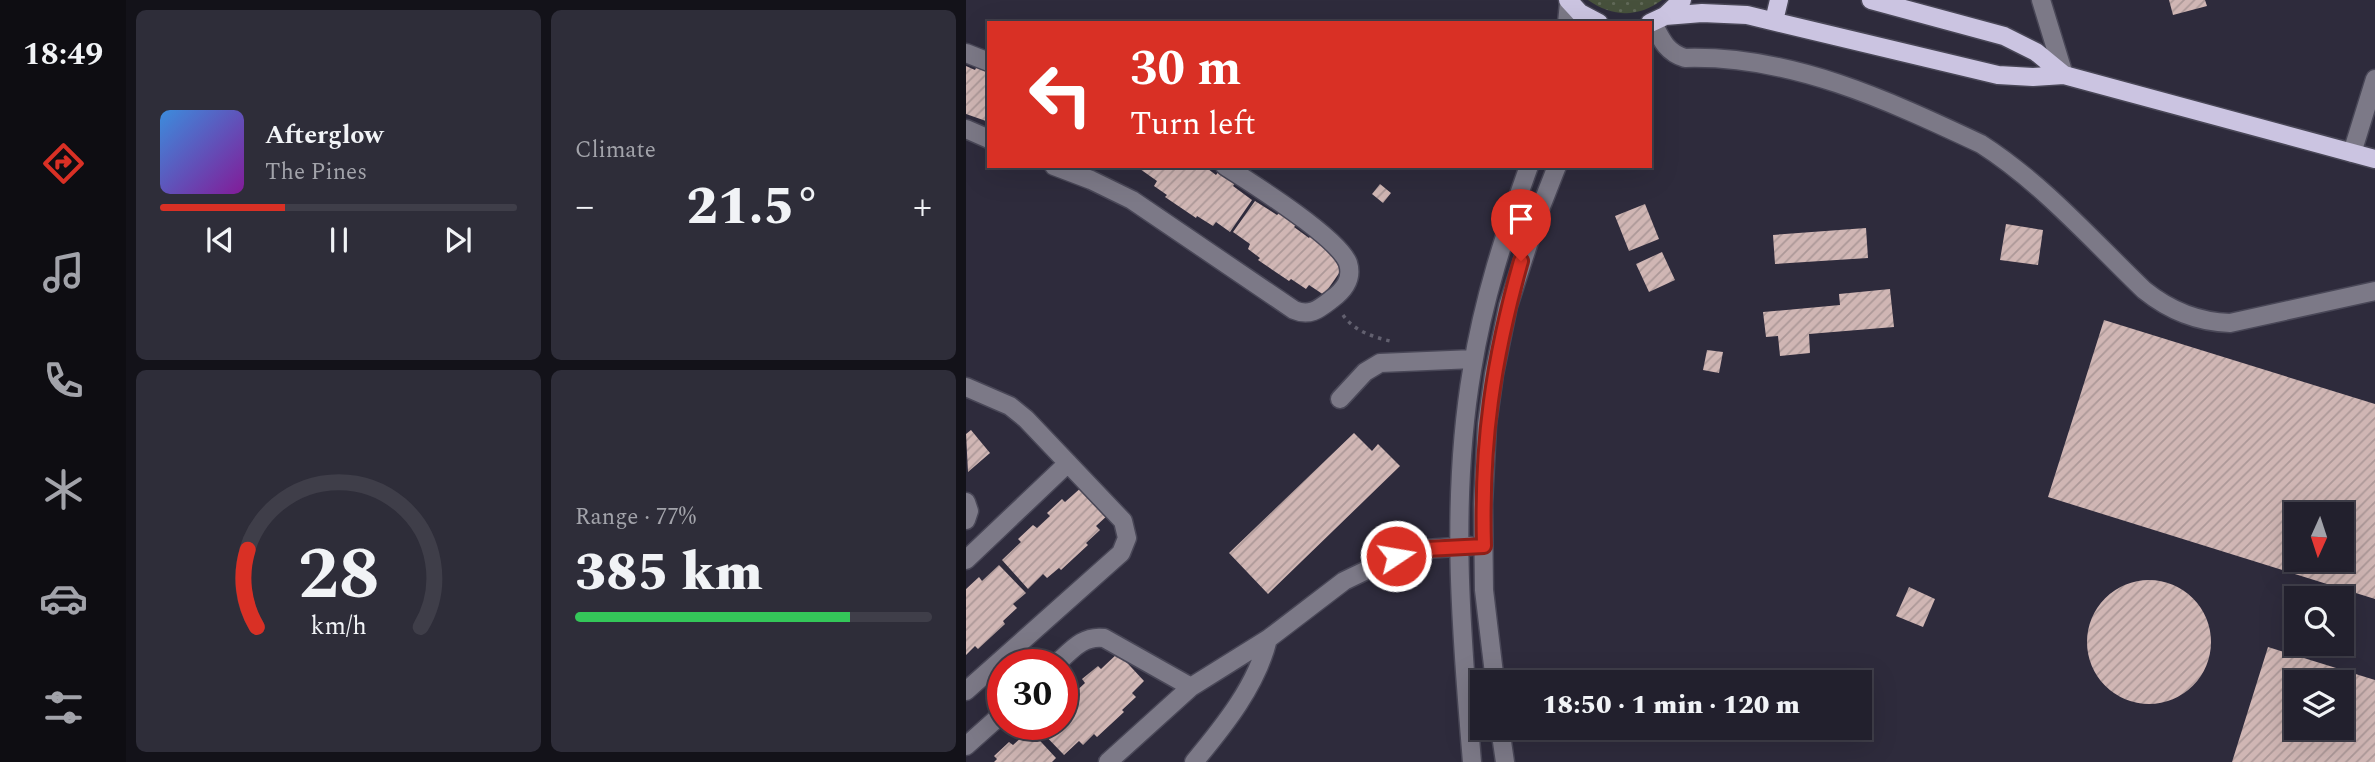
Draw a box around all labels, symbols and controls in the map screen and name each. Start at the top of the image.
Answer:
text: 18:49 [23,30,103,79]
text: 30 m [1130,32,1241,107]
icon: left [1015,49,1106,140]
text: Turn left [1130,100,1256,149]
text: Afterglow [265,115,384,155]
text: Climate [575,133,656,168]
icon: directions [39,139,88,188]
text: The Pines [265,155,367,190]
text: 21.5° [686,168,821,247]
text: − [575,178,594,236]
text: + [913,178,932,236]
pin [1491,189,1551,261]
icon: arrive [1502,200,1540,238]
icon: previous [201,221,239,259]
icon: pause [320,221,358,259]
icon: next [439,221,477,259]
icon: music [39,248,88,297]
icon: phone [39,356,88,405]
icon: climate [39,465,88,514]
text: Range · 77% [575,500,696,535]
north arrow [2284,502,2354,572]
map controls [2284,502,2354,740]
position arrow [1359,519,1433,593]
text: 28 [298,520,379,631]
text: 385 km [575,534,763,613]
icon: car [39,574,88,623]
button: search [2284,586,2354,656]
text: km/h [310,608,367,646]
speed limit sign: 30 [987,649,1078,740]
button: layers [2284,670,2354,740]
icon: filters [39,683,88,732]
text: 18:50 · 1 min · 120 m [1542,685,1800,725]

